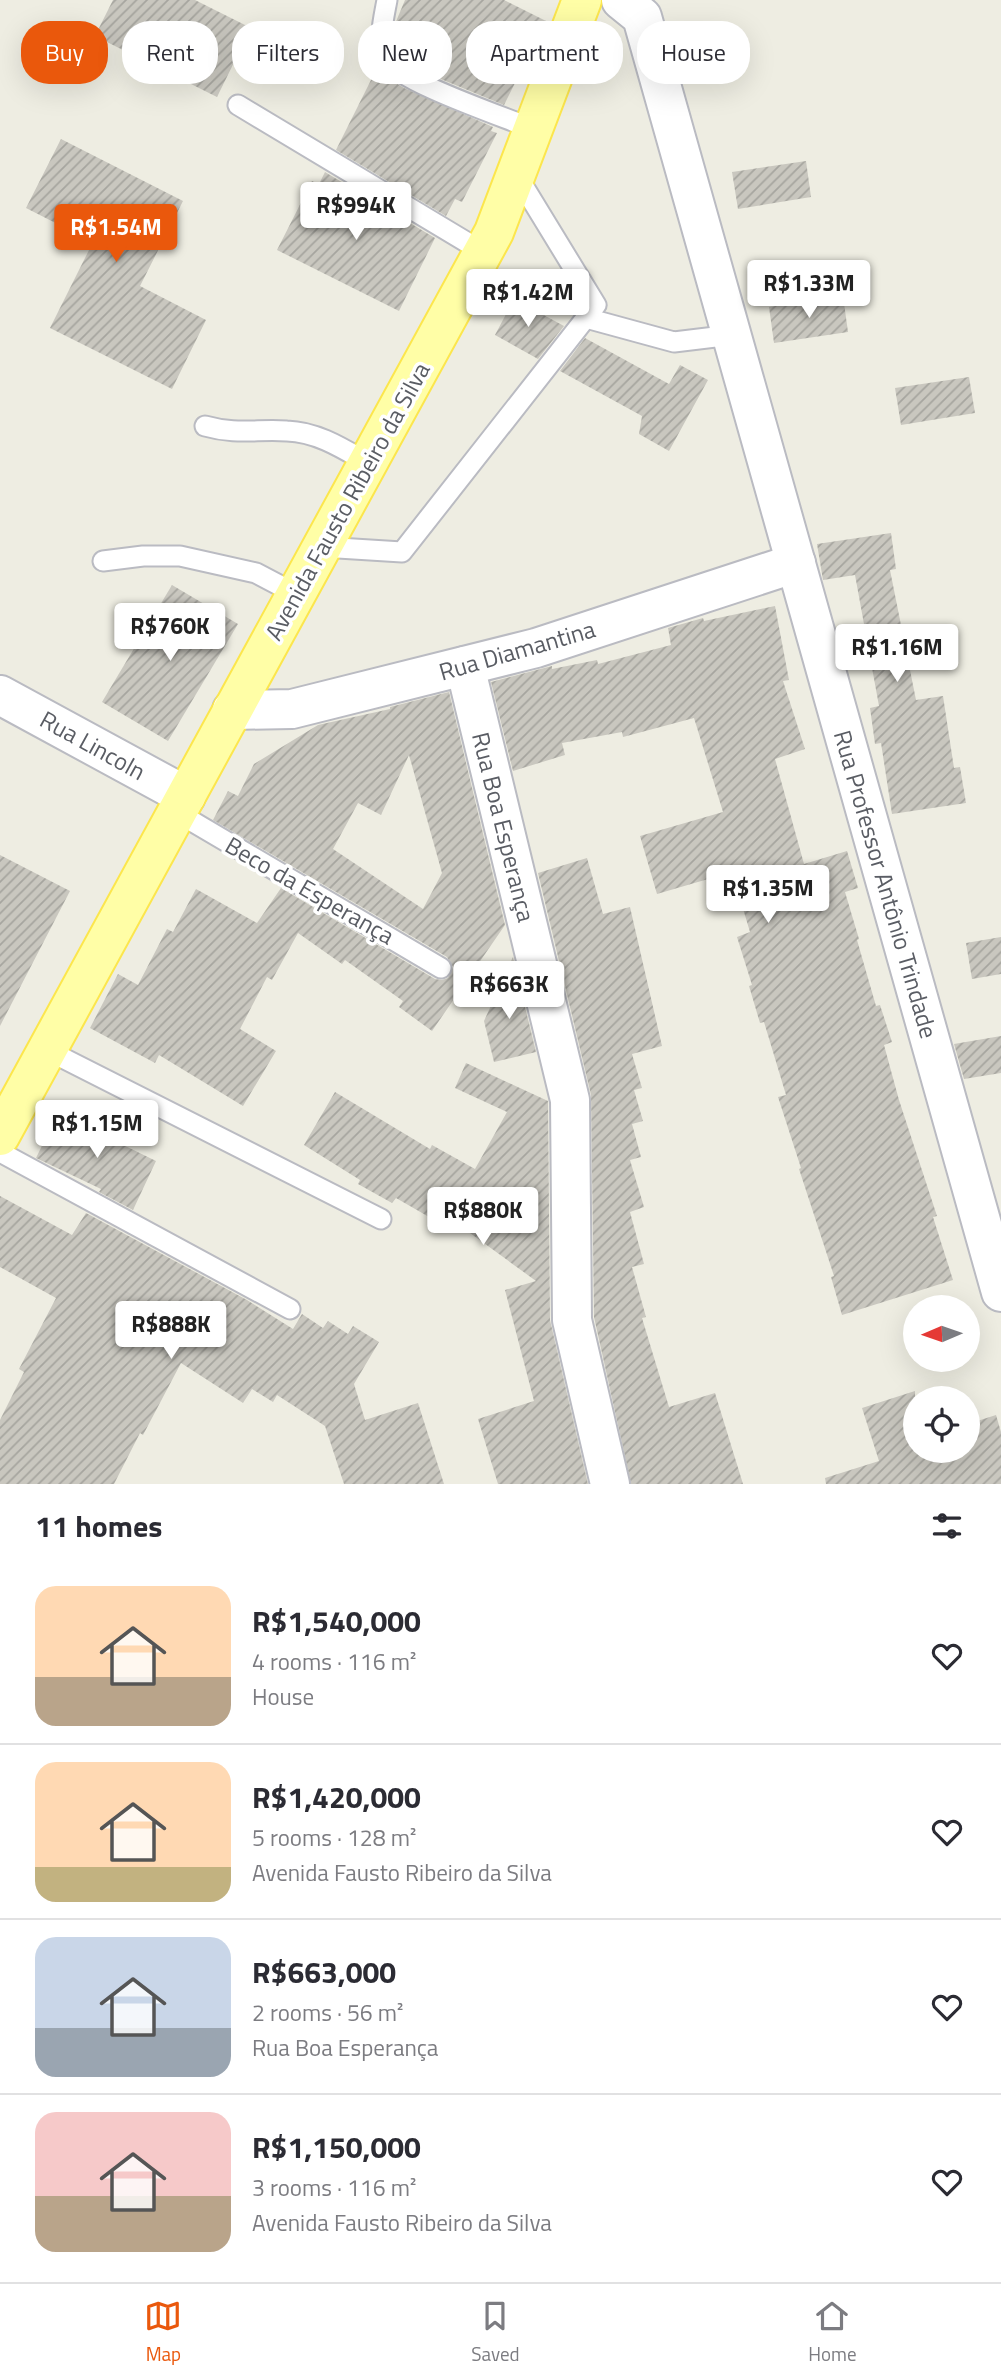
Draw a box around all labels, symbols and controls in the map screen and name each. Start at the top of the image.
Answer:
chip: Buy [21,21,108,84]
chip: Rent [122,21,218,84]
chip: Filters [232,21,344,84]
chip: New [358,21,452,84]
chip: Apartment [466,21,623,84]
chip: House [637,21,750,84]
pin: R$994K [299,182,413,242]
text: R$994K [316,187,396,222]
pin: R$1.54M [51,204,181,264]
text: R$1.54M [70,209,162,244]
pin: R$1.33M [744,260,874,320]
text: R$1.33M [763,265,855,300]
pin: R$1.42M [463,270,593,329]
text: R$1.42M [482,274,574,309]
street label: Avenida Fausto Ribeiro da Silva [255,355,439,647]
pin: R$760K [113,604,227,663]
text: R$760K [130,608,210,643]
street label: Rua Diamantina [435,611,599,689]
pin: R$1.16M [832,624,962,684]
text: R$1.16M [851,629,943,664]
street label: Rua Lincoln [34,701,152,789]
street label: Rua Professor Antônio Trindade [825,726,947,1042]
street label: Rua Boa Esperança [463,728,545,926]
street label: Beco da Esperança [219,827,401,953]
pin: R$1.35M [703,866,833,925]
text: R$1.35M [722,870,814,905]
pin: R$663K [452,962,566,1021]
text: R$663K [469,966,549,1001]
pin: R$1.15M [32,1100,162,1160]
text: R$1.15M [51,1105,143,1140]
pin: R$880K [426,1188,540,1247]
text: R$880K [443,1192,523,1227]
north arrow [903,1295,980,1372]
map controls [903,1295,980,1463]
pin: R$888K [114,1302,228,1361]
text: R$888K [131,1306,211,1341]
button: locate [903,1386,980,1463]
text: 11 homes [35,1503,162,1549]
icon: filters [928,1507,966,1545]
text: R$1,540,000 [252,1598,421,1644]
icon: home [91,1614,175,1698]
icon: heart [928,1637,966,1675]
text: 4 rooms · 116 m² [252,1644,416,1679]
text: House [252,1679,314,1714]
text: R$1,420,000 [252,1774,421,1820]
icon: home [91,1790,175,1874]
icon: heart [928,1813,966,1851]
text: 5 rooms · 128 m² [252,1820,416,1855]
text: Avenida Fausto Ribeiro da Silva [252,1855,552,1890]
text: R$663,000 [252,1949,396,1995]
icon: home [91,1965,175,2049]
icon: heart [928,1988,966,2026]
text: 2 rooms · 56 m² [252,1995,403,2030]
text: Rua Boa Esperança [252,2030,438,2065]
text: R$1,150,000 [252,2124,421,2170]
icon: home [91,2140,175,2224]
icon: heart [928,2163,966,2201]
text: 3 rooms · 116 m² [252,2170,416,2205]
text: Avenida Fausto Ribeiro da Silva [252,2205,552,2240]
tab: Map [144,2297,182,2368]
tab: Saved [471,2297,520,2368]
tab: Home [808,2297,857,2368]

